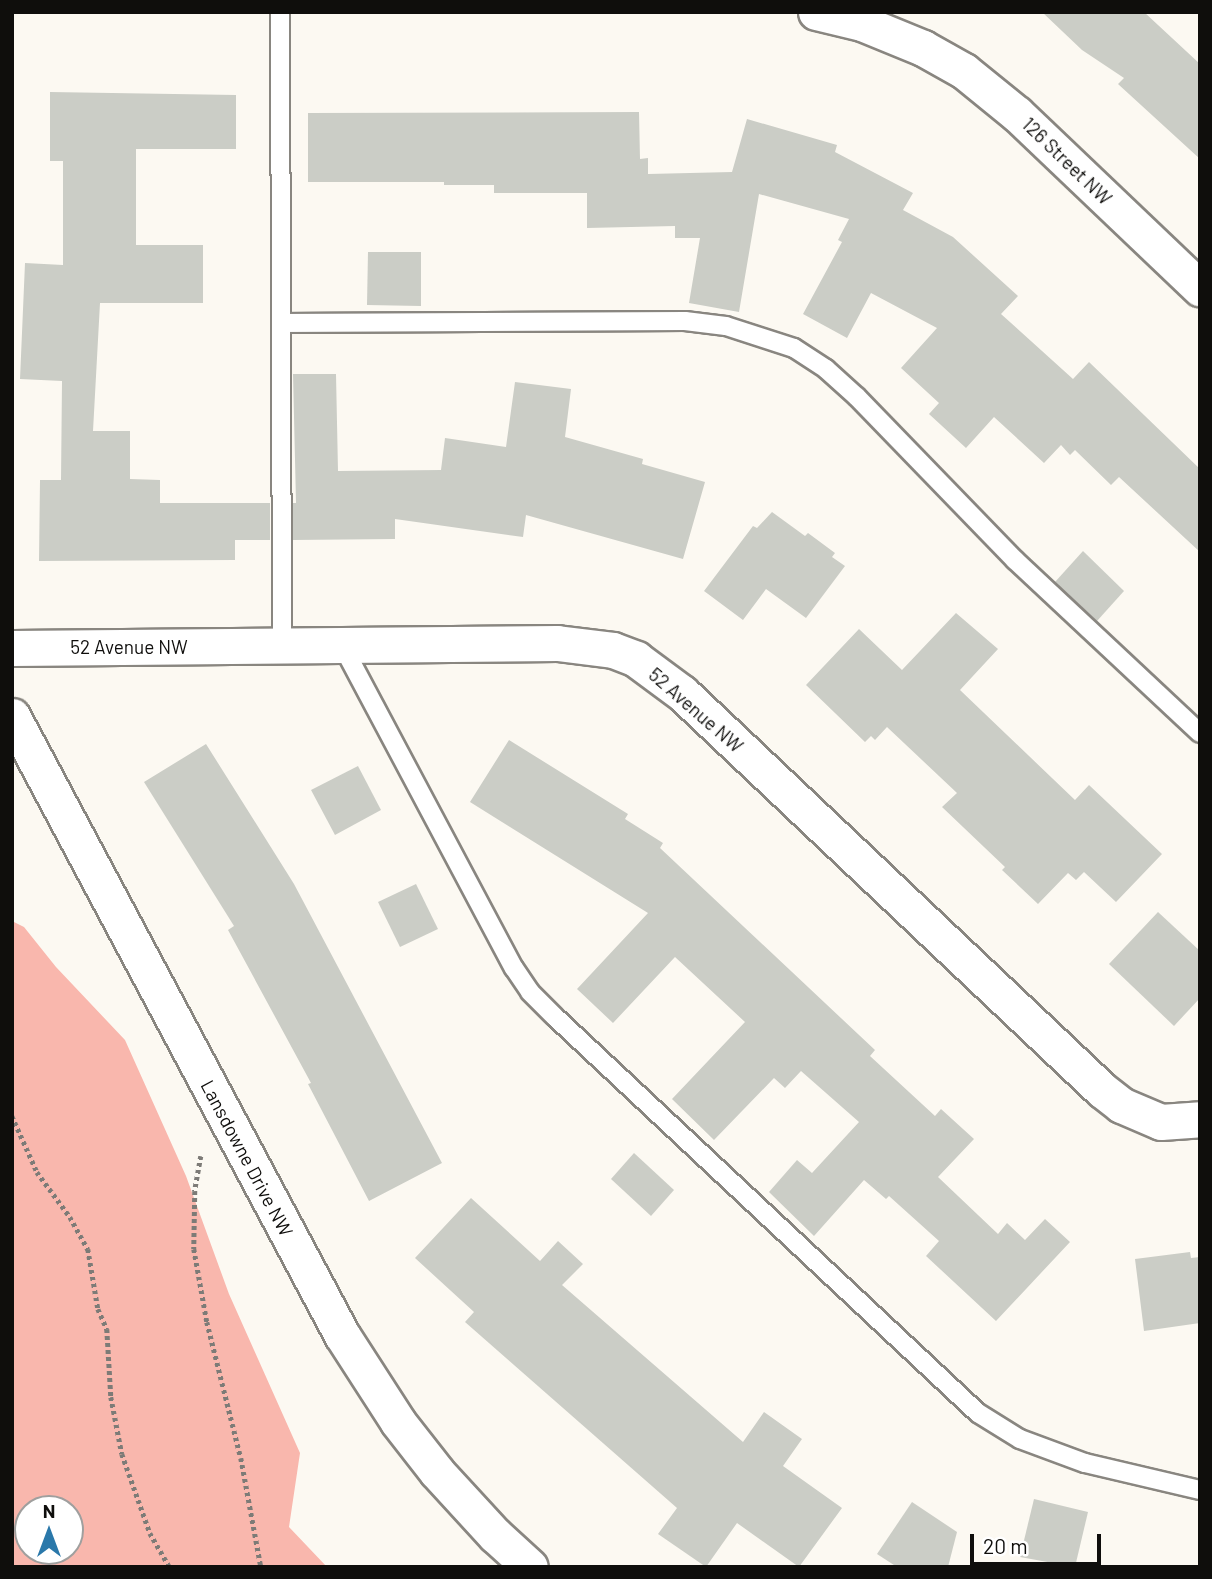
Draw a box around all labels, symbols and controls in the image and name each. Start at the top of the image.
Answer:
street label: 126 Street NW [1017,113,1117,209]
street label: 52 Avenue NW [70,636,188,658]
street label: 52 Avenue NW [644,663,748,757]
street label: Lansdowne Drive NW [196,1076,298,1240]
north arrow [14,1495,84,1565]
text: N [43,1499,55,1522]
scale bar [974,1520,1105,1564]
text: 20 m [983,1533,1028,1558]

